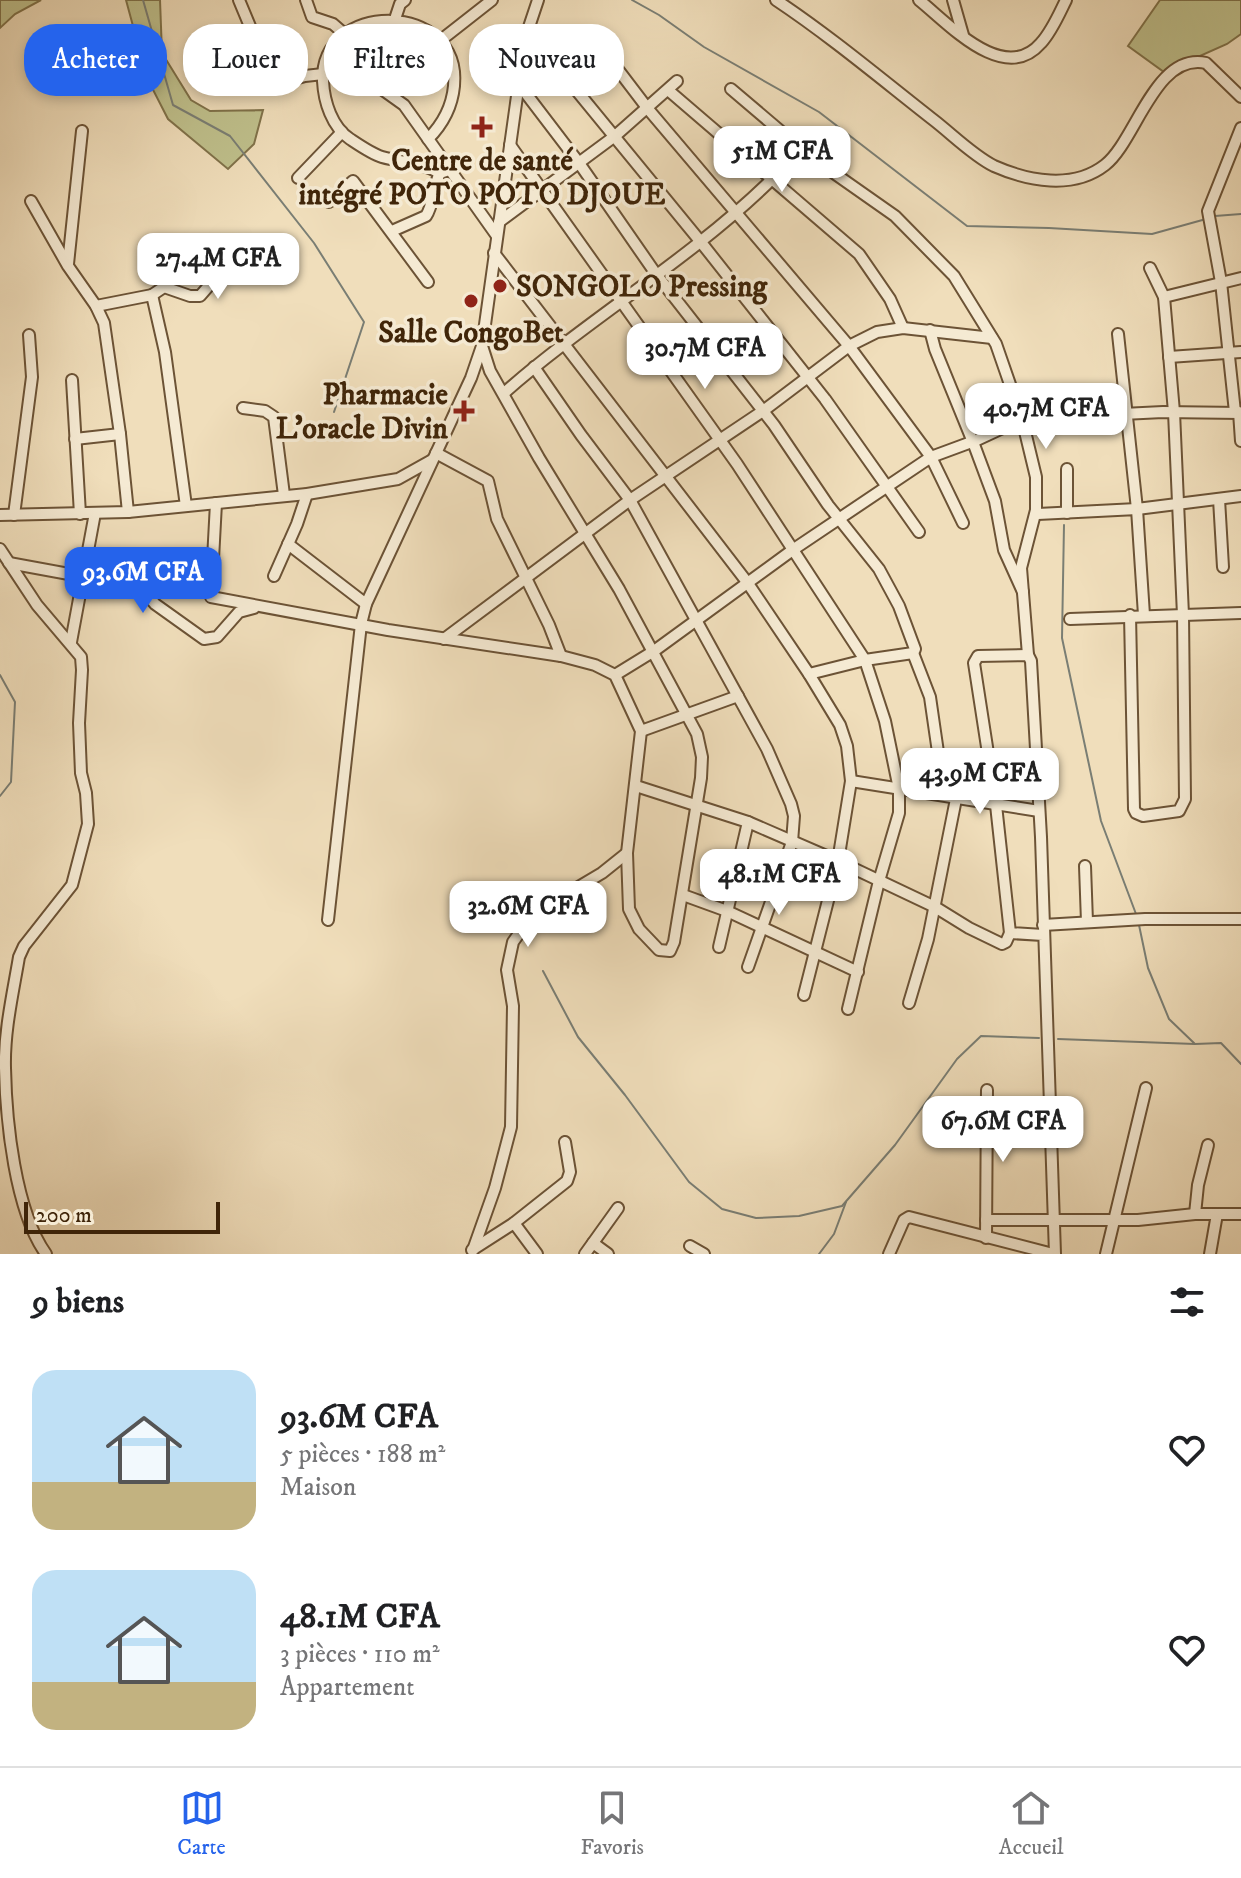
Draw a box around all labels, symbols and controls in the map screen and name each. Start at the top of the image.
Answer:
chip: Acheter [24,24,167,96]
chip: Louer [183,24,308,96]
chip: Filtres [324,24,453,96]
chip: Nouveau [469,24,624,96]
marker: Centre de santé intégré POTO POTO DJOUE [471,116,493,138]
pin: 51M CFA [708,126,856,194]
text: 51M CFA [732,135,832,168]
place label: Centre de santé intégré POTO POTO DJOUE [298,143,666,214]
pin: 27.4M CFA [126,233,310,301]
text: 27.4M CFA [155,242,281,275]
place label: SONGOLO Pressing [516,269,769,306]
marker: SONGOLO Pressing [491,277,509,295]
marker: Salle CongoBet [462,292,480,310]
place label: Salle CongoBet [378,315,564,352]
pin: 30.7M CFA [613,323,797,391]
text: 30.7M CFA [645,332,765,365]
place label: Pharmacie L'oracle Divin [276,377,449,448]
pin: 40.7M CFA [954,383,1138,451]
text: 40.7M CFA [983,392,1109,425]
marker: Pharmacie L'oracle Divin [455,402,473,420]
pin: 93.6M CFA [51,547,235,615]
text: 93.6M CFA [83,556,203,589]
pin: 43.9M CFA [888,748,1072,816]
text: 43.9M CFA [919,757,1041,790]
pin: 48.1M CFA [687,849,871,917]
text: 48.1M CFA [718,858,840,891]
pin: 32.6M CFA [436,881,620,949]
text: 32.6M CFA [468,890,588,923]
pin: 67.6M CFA [911,1096,1095,1164]
text: 67.6M CFA [940,1105,1066,1138]
scale bar [24,1198,220,1234]
text: 200 m [36,1202,92,1229]
icon: filters [1165,1280,1209,1324]
text: 9 biens [32,1281,124,1323]
text: 93.6M CFA [280,1396,438,1438]
icon: home [96,1402,192,1498]
icon: heart [1165,1428,1209,1472]
text: 5 pièces · 188 m² [280,1438,445,1471]
text: Maison [280,1471,356,1504]
text: 48.1M CFA [280,1596,440,1638]
icon: home [96,1602,192,1698]
icon: heart [1165,1628,1209,1672]
text: 3 pièces · 110 m² [280,1638,440,1671]
text: Appartement [280,1671,414,1704]
tab: Carte [177,1786,226,1861]
tab: Favoris [580,1786,644,1861]
tab: Accueil [999,1786,1064,1861]

